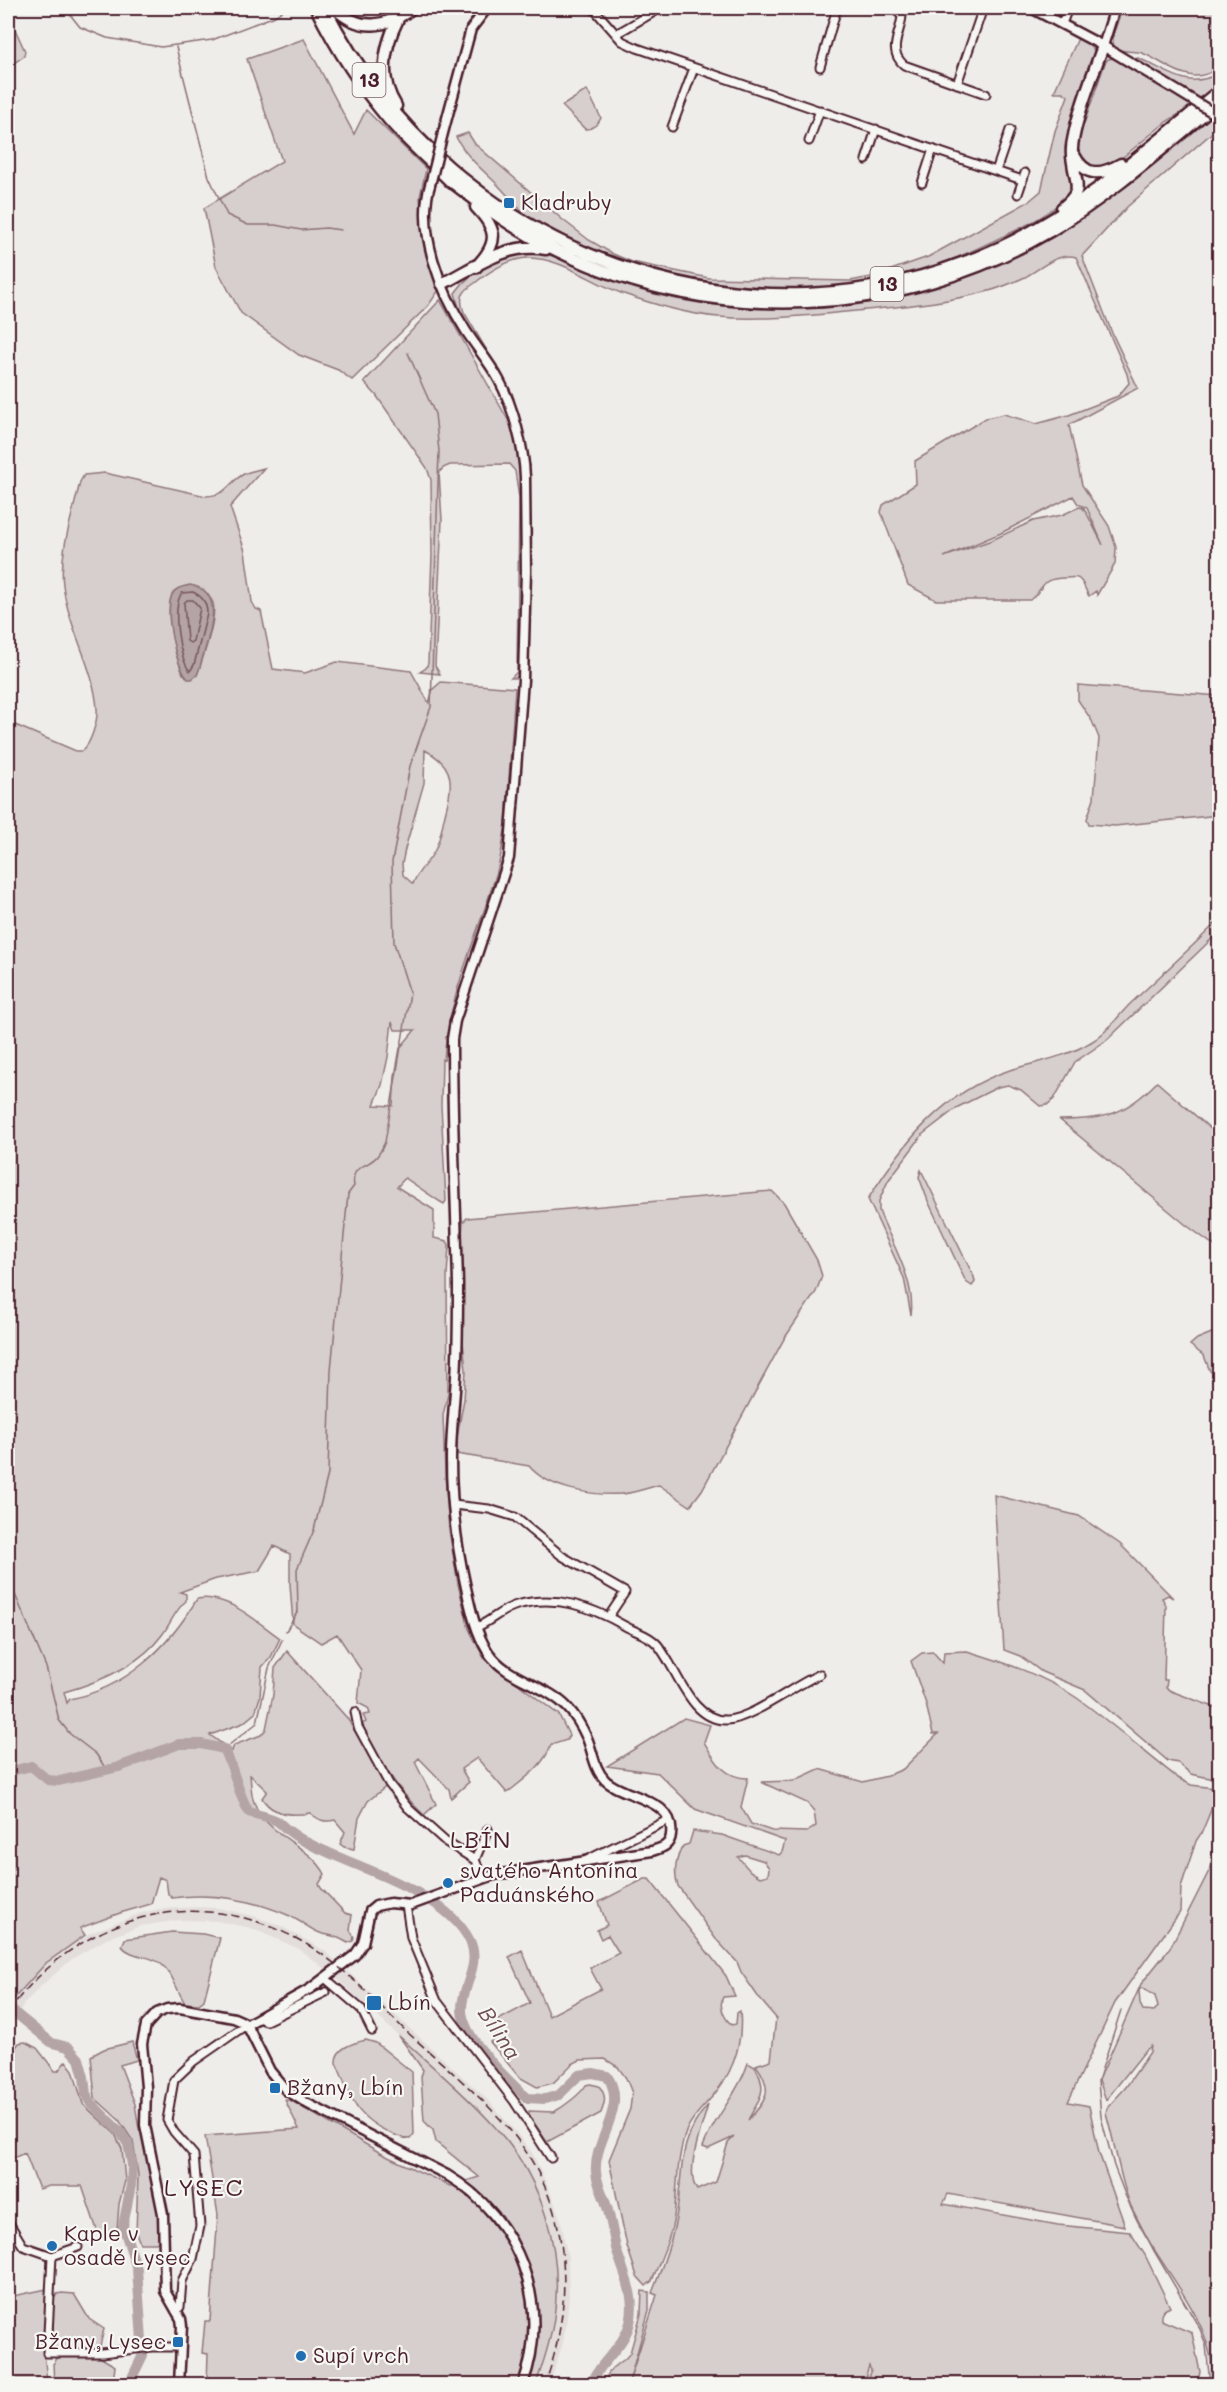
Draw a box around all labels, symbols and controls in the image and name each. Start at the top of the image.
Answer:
road number: 13 [352,63,386,97]
place label: Kladruby [521,188,612,215]
marker: Kladruby [502,196,516,210]
road number: 13 [870,267,904,301]
district label: LBÍN [450,1823,512,1854]
place label: svatého Antonína Paduánského [460,1856,638,1907]
marker: svatého Antonína Paduánského [441,1876,455,1890]
place label: Lbín [388,1988,431,2015]
marker: Lbín [365,1994,383,2012]
water label: Bílina [472,2000,529,2065]
place label: Bžany, Lbín [287,2073,403,2100]
marker: Bžany, Lbín [268,2081,282,2095]
district label: LYSEC [164,2171,244,2202]
place label: Kaple v osadě Lysec [64,2219,190,2270]
marker: Kaple v osadě Lysec [45,2239,59,2253]
place label: Bžany, Lysec [35,2327,166,2354]
marker: Bžany, Lysec [171,2335,185,2349]
place label: Supí vrch [313,2341,408,2368]
marker: Supí vrch [294,2349,308,2363]

